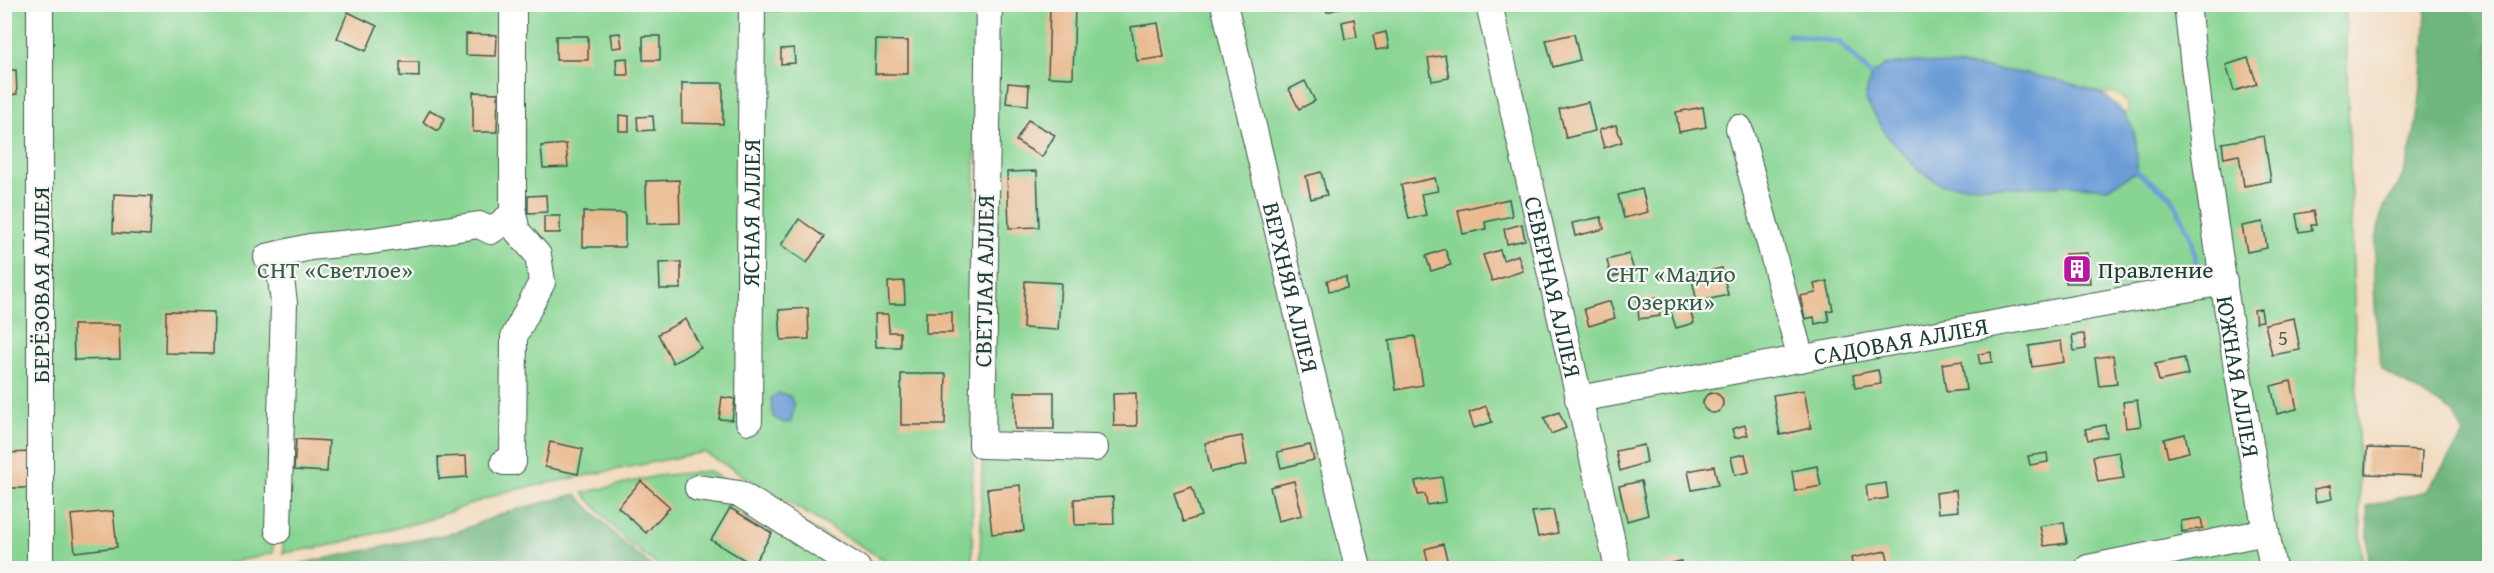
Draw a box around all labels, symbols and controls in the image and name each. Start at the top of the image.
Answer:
street label: ЯСНАЯ АЛЛЕЯ [732,139,769,288]
street label: БЕРЁЗОВАЯ АЛЛЕЯ [23,187,58,383]
street label: СЕВЕРНАЯ АЛЛЕЯ [1516,193,1591,381]
street label: СВЕТЛАЯ АЛЛЕЯ [965,194,1003,368]
street label: ВЕРХНЯЯ АЛЛЕЯ [1254,198,1328,376]
park label: СНТ «Светлое» [257,252,413,287]
place label: Правление [2098,252,2213,287]
building icon: Правление [2061,253,2093,285]
park label: СНТ «Мадио Озерки» [1606,256,1736,319]
street label: ЮЖНАЯ АЛЛЕЯ [2208,293,2270,460]
street label: САДОВАЯ АЛЛЕЯ [1811,308,1991,373]
house number: 5 [2278,322,2288,353]

